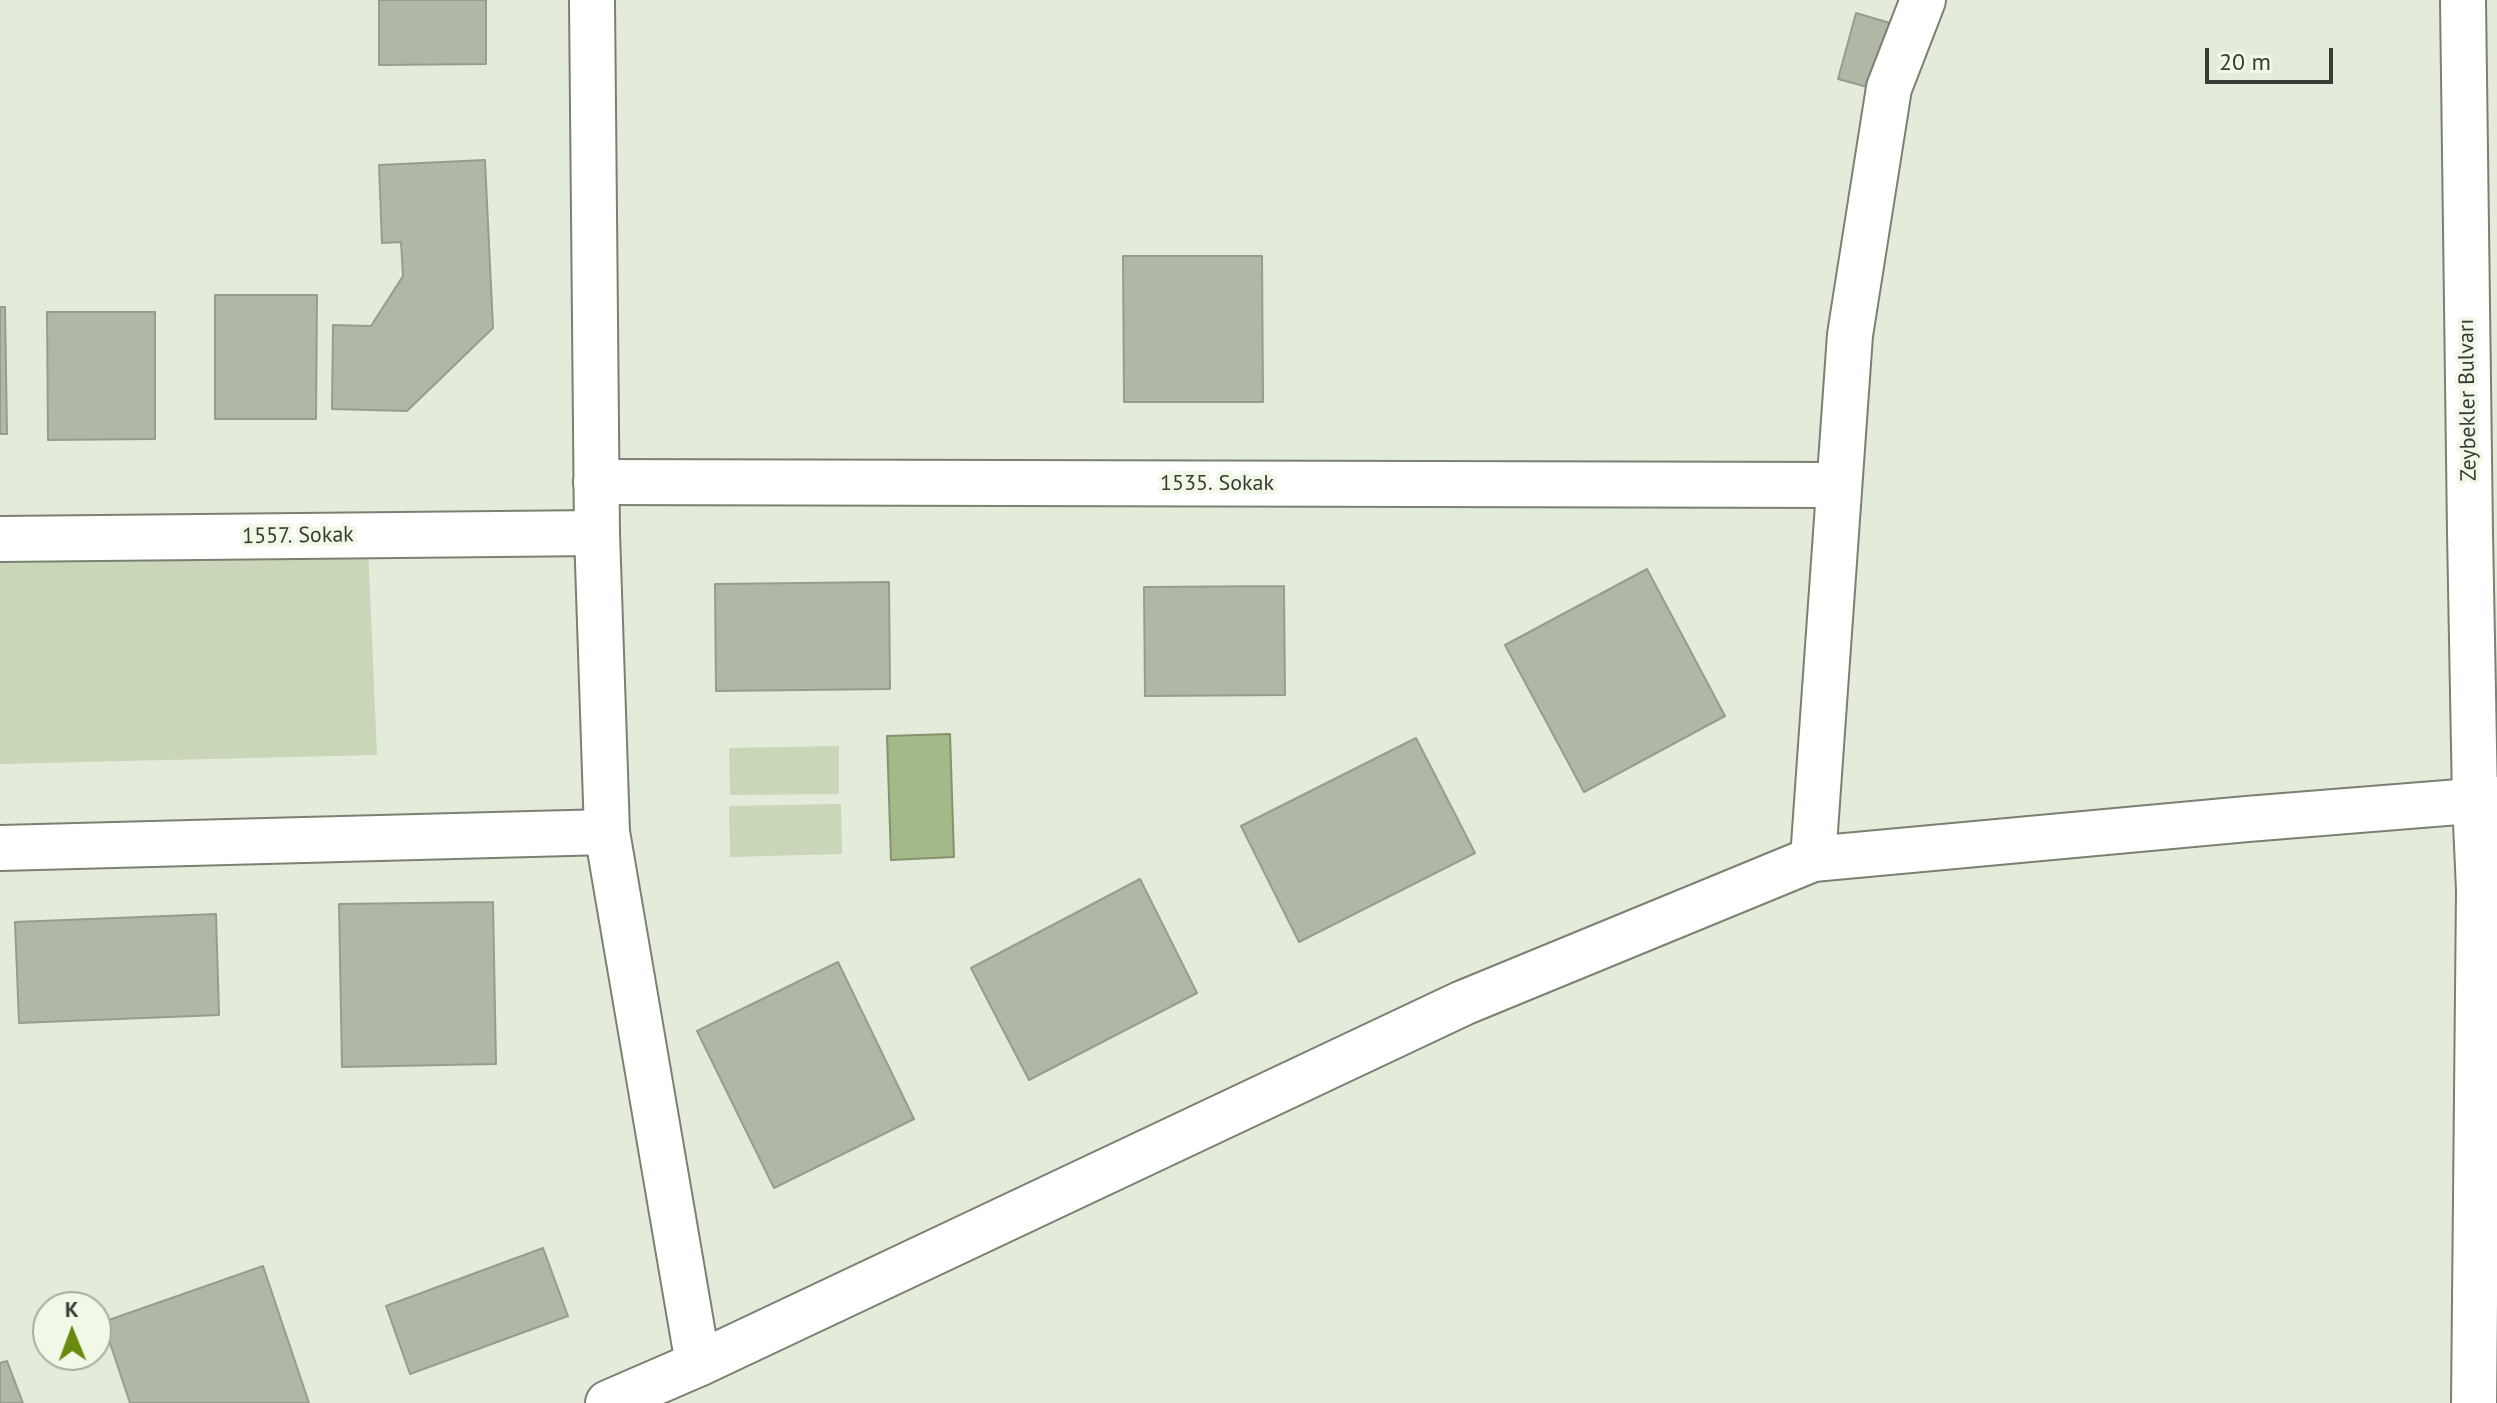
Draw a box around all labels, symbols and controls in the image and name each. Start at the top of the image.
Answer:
scale bar [2209,32,2337,82]
text: 20 m [2219,46,2271,77]
street label: Zeybekler Bulvarı [2453,319,2483,481]
street label: 1535. Sokak [1160,471,1274,497]
street label: 1557. Sokak [242,522,354,550]
north arrow [32,1291,112,1371]
text: K [65,1295,79,1323]

